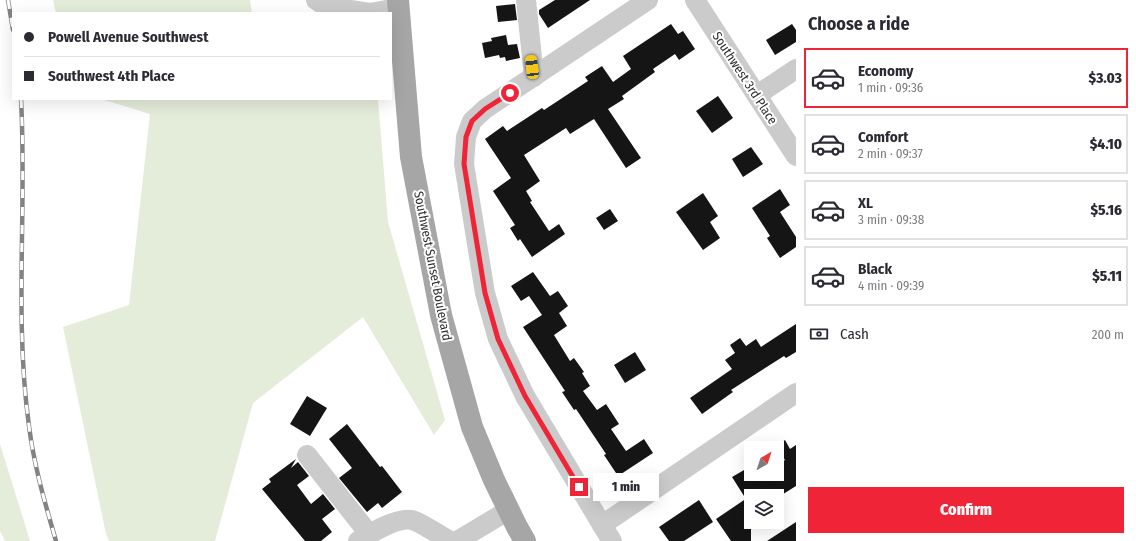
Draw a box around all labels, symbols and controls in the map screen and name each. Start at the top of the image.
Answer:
text: Choose a ride [808,13,910,35]
text: Powell Avenue Southwest [48,28,208,46]
street label: Southwest 3rd Place [710,29,780,127]
car [525,54,539,80]
icon: car [810,60,846,96]
text: Economy [858,62,913,80]
text: Southwest 4th Place [48,67,175,85]
text: $3.03 [1089,69,1122,87]
text: 1 min · 09:36 [858,80,923,95]
route start [501,84,519,102]
icon: car [810,126,846,162]
text: Comfort [858,128,909,146]
text: $4.10 [1090,135,1122,153]
text: 2 min · 09:37 [858,146,923,161]
street label: Southwest Sunset Boulevard [411,190,455,342]
icon: car [810,192,846,228]
text: XL [858,194,873,212]
text: $5.16 [1090,201,1122,219]
text: 3 min · 09:38 [858,212,924,227]
icon: car [810,258,846,294]
text: Black [858,260,892,278]
text: $5.11 [1092,267,1122,285]
text: 4 min · 09:39 [858,278,924,293]
icon: cash [808,323,830,345]
text: Cash [840,325,869,343]
text: 200 m [1092,327,1124,342]
north arrow [744,441,784,481]
map controls [744,441,784,529]
callout: 1 min [593,473,659,501]
route end [570,478,588,496]
text: 1 min [612,479,640,494]
button: Confirm [808,487,1124,533]
button: layers [744,489,784,529]

